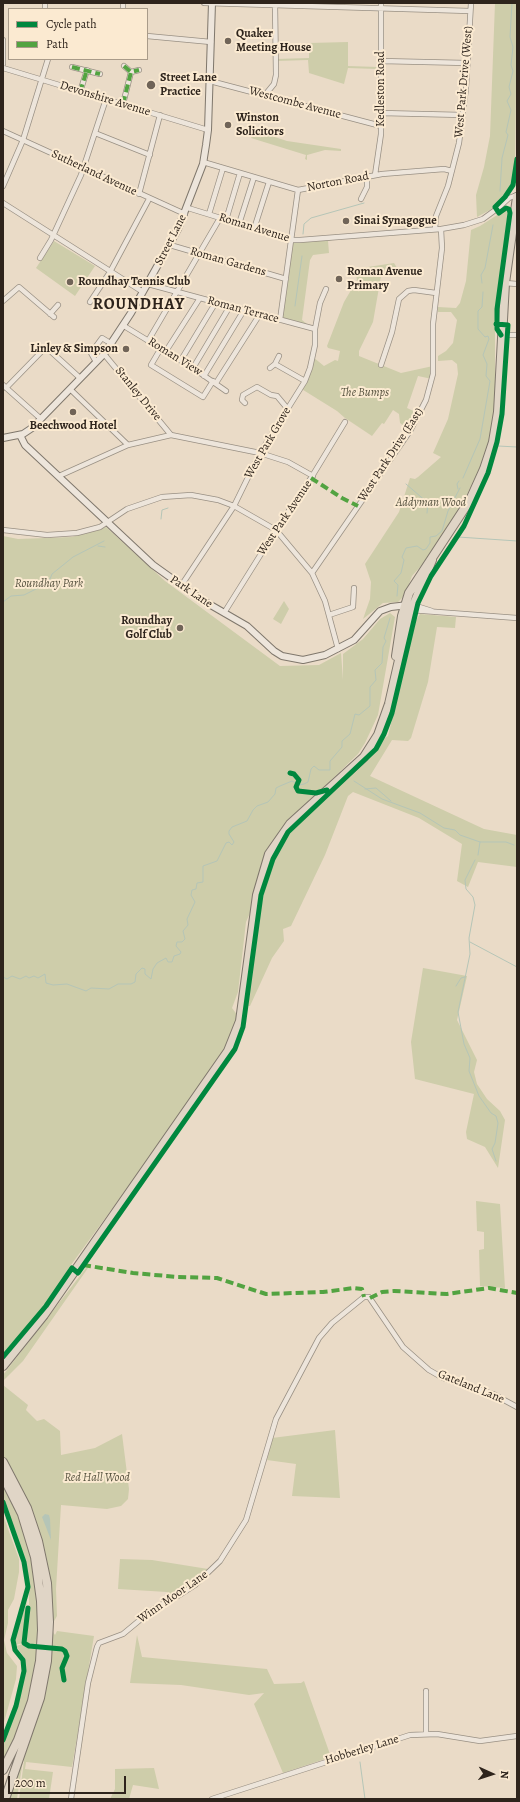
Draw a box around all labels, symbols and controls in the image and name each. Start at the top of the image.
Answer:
legend [8,8,148,60]
text: Cycle path [46,16,97,32]
street label: West Park Drive (West) [452,26,476,138]
place label: Quaker Meeting House [236,27,311,55]
text: Path [46,36,68,52]
marker: Quaker Meeting House [223,36,233,46]
street label: Kedleston Road [374,51,388,127]
place label: Street Lane Practice [160,71,217,99]
street label: Devonshire Avenue [58,78,152,120]
marker: Street Lane Practice [145,79,157,91]
street label: Westcombe Avenue [247,84,343,122]
place label: Winston Solicitors [236,111,284,139]
marker: Winston Solicitors [223,120,233,130]
street label: Sutherland Avenue [49,147,139,199]
street label: Norton Road [306,169,370,195]
street label: Roman Avenue [217,210,291,246]
street label: Street Lane [152,212,190,268]
place label: Sinai Synagogue [354,214,437,228]
marker: Sinai Synagogue [341,216,351,226]
street label: Roman Gardens [188,244,268,280]
place label: Roman Avenue Primary [347,265,422,293]
marker: Roman Avenue Primary [334,274,344,284]
place label: Roundhay Tennis Club [78,275,190,289]
marker: Roundhay Tennis Club [65,277,75,287]
street label: Roman Terrace [206,294,280,326]
district label: ROUNDHAY [93,295,185,315]
street label: Roman View [145,335,205,379]
place label: Linley & Simpson [30,342,118,356]
marker: Linley & Simpson [121,344,131,354]
street label: Stanley Drive [112,364,164,424]
park label: The Bumps [341,386,389,400]
street label: West Park Grove [242,405,294,481]
street label: West Park Drive (East) [355,405,427,505]
marker: Beechwood Hotel [68,407,78,417]
place label: Beechwood Hotel [29,419,117,433]
street label: West Park Avenue [255,478,315,558]
park label: Addyman Wood [396,496,466,510]
street label: Park Lane [167,572,215,612]
park label: Roundhay Park [15,577,83,591]
place label: Roundhay Golf Club [121,614,172,642]
marker: Roundhay Golf Club [175,623,185,633]
street label: Gateland Lane [436,1367,506,1407]
park label: Red Hall Wood [64,1471,130,1485]
street label: Winn Moor Lane [135,1568,211,1626]
street label: Hobberley Lane [323,1732,401,1768]
north arrow [472,1754,512,1794]
scale bar [10,1768,128,1794]
text: N [497,1770,512,1779]
text: 200 m [15,1775,46,1791]

